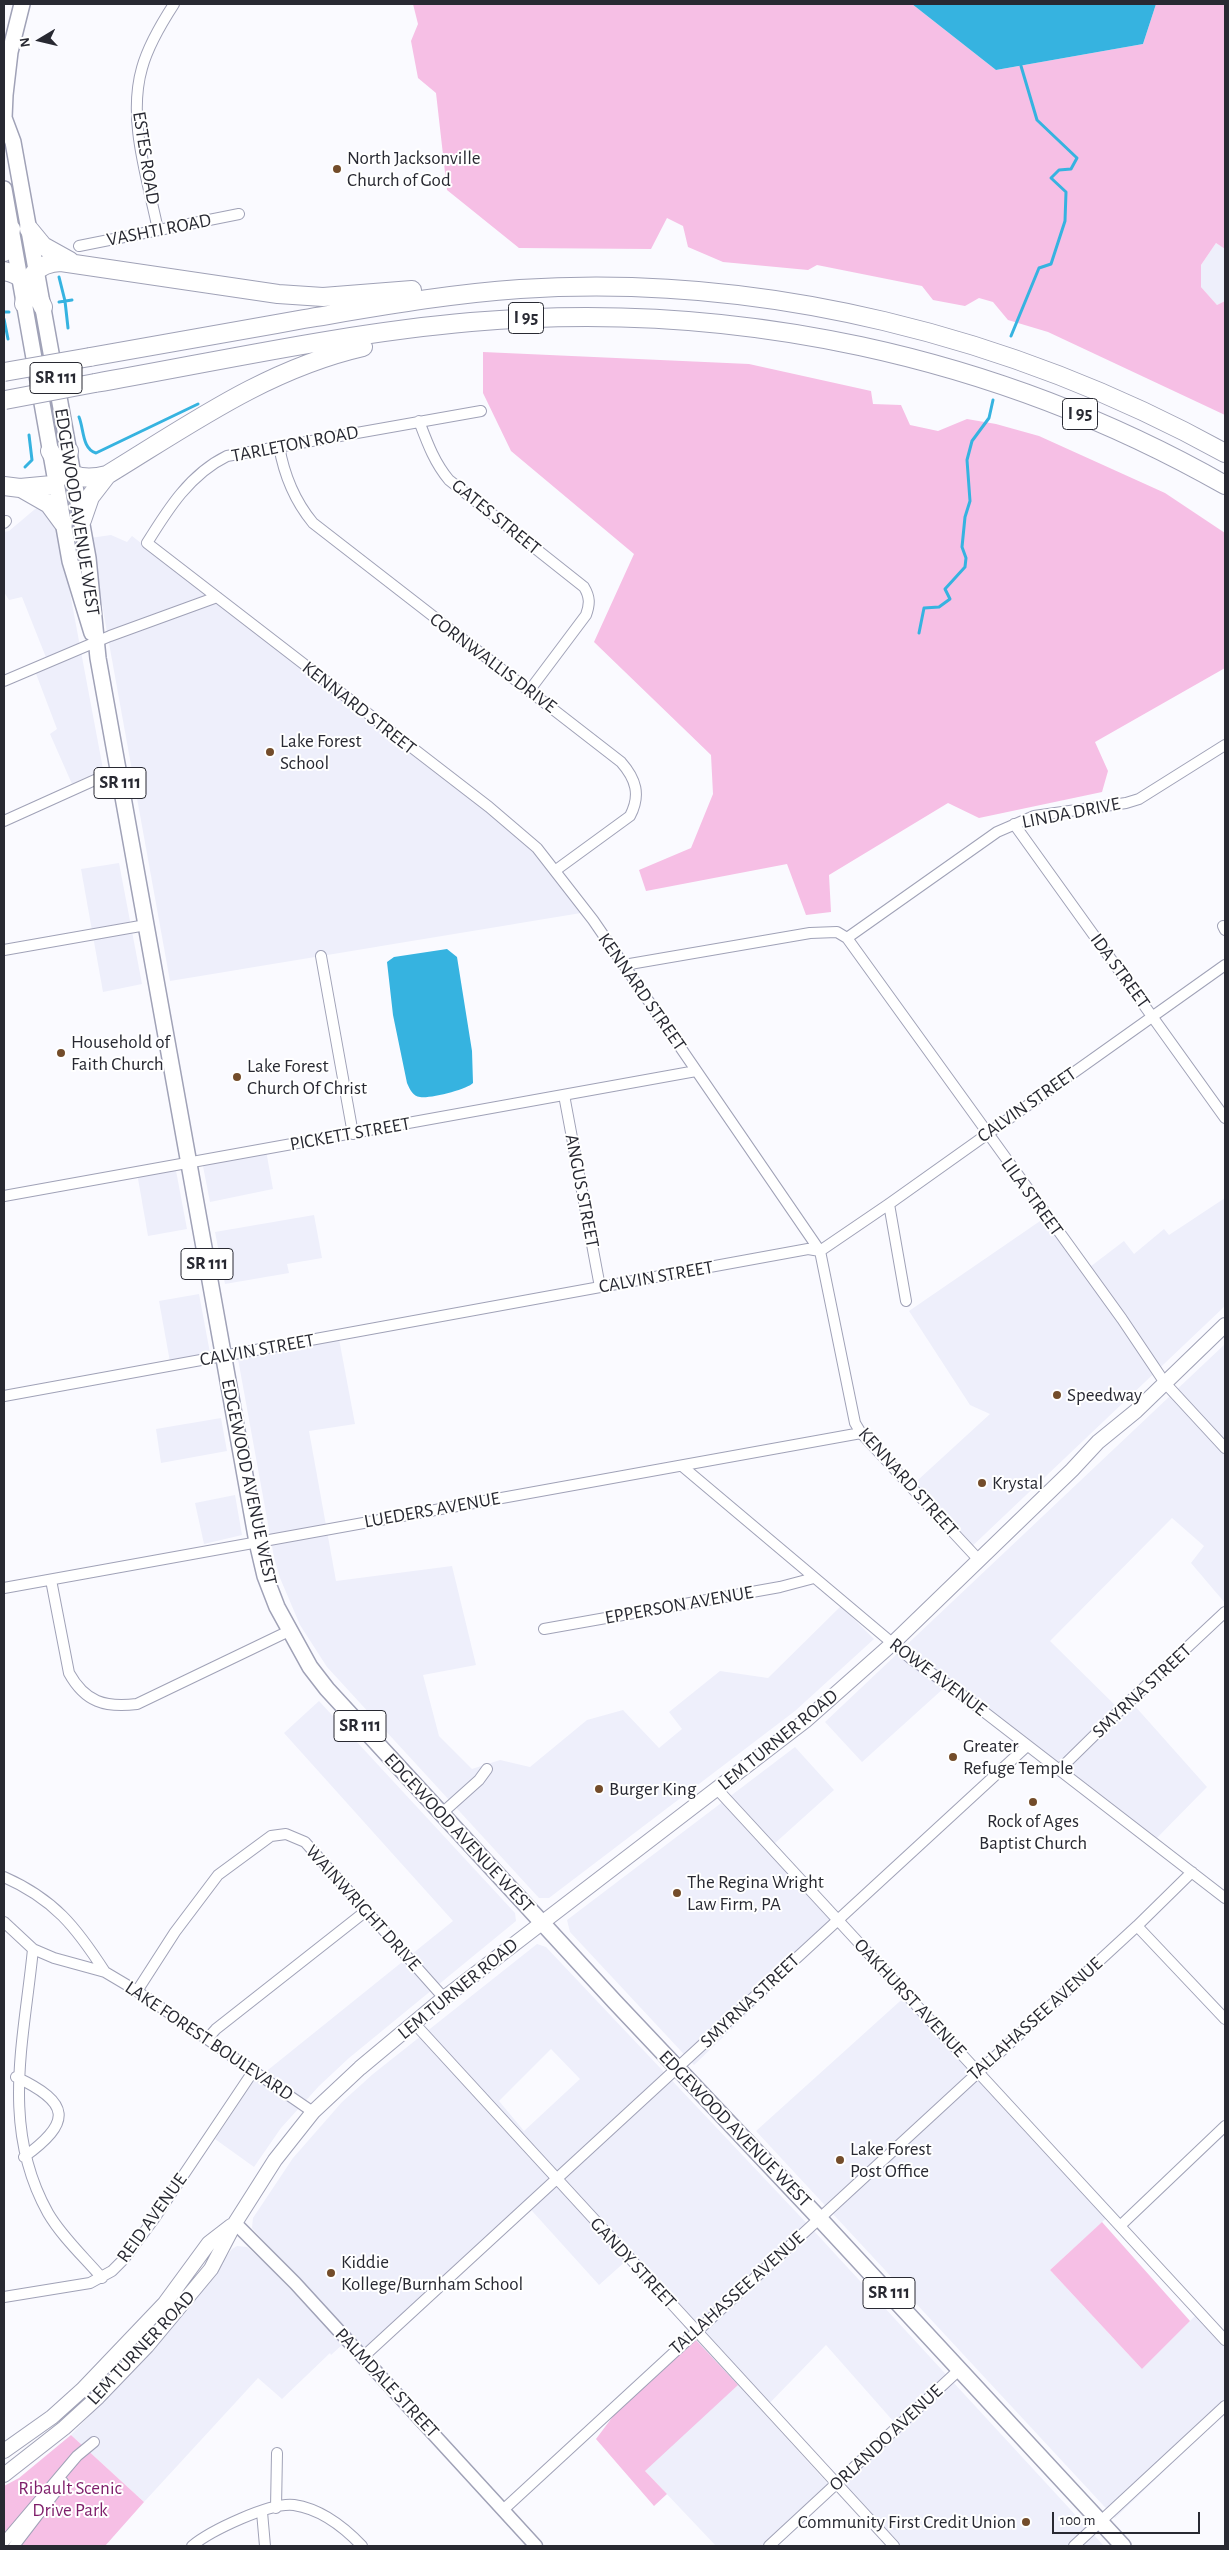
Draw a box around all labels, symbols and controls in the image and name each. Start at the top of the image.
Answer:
north arrow [15,15,65,65]
text: N [18,36,33,48]
street label: ESTES ROAD [127,110,165,206]
place label: North Jacksonville Church of God [347,147,481,191]
marker: North Jacksonville Church of God [331,163,343,175]
street label: VASHTI ROAD [105,209,213,251]
road number: I 95 [508,302,544,334]
road number: SR 111 [30,362,82,393]
road number: I 95 [1062,398,1098,429]
street label: EDGEWOOD AVENUE WEST [49,407,105,617]
street label: TARLETON ROAD [230,421,360,467]
street label: GATES STREET [447,474,545,560]
street label: CORNWALLIS DRIVE [425,608,561,718]
street label: KENNARD STREET [297,656,421,760]
place label: Lake Forest School [280,730,362,774]
marker: Lake Forest School [264,746,276,758]
road number: SR 111 [94,768,146,798]
street label: LINDA DRIVE [1020,792,1122,834]
street label: KENNARD STREET [593,929,691,1055]
street label: IDA STREET [1085,929,1155,1013]
place label: Household of Faith Church [71,1031,170,1075]
marker: Household of Faith Church [55,1047,67,1059]
place label: Lake Forest Church Of Christ [247,1055,367,1099]
street label: CALVIN STREET [973,1062,1081,1148]
marker: Lake Forest Church Of Christ [231,1071,243,1083]
street label: PICKETT STREET [288,1112,412,1156]
street label: ANGUS STREET [560,1132,604,1250]
street label: LILA STREET [996,1153,1068,1241]
road number: SR 111 [181,1248,233,1280]
street label: CALVIN STREET [597,1256,715,1298]
street label: CALVIN STREET [198,1329,316,1371]
street label: EDGEWOOD AVENUE WEST [216,1377,282,1587]
place label: Speedway [1067,1384,1142,1406]
marker: Speedway [1051,1389,1063,1401]
street label: KENNARD STREET [853,1423,963,1541]
place label: Krystal [992,1472,1043,1494]
marker: Krystal [976,1477,988,1489]
street label: LUEDERS AVENUE [362,1487,502,1533]
street label: EPPERSON AVENUE [603,1581,755,1629]
street label: ROWE AVENUE [885,1633,991,1721]
street label: SMYRNA STREET [1088,1639,1196,1743]
street label: LEM TURNER ROAD [713,1685,843,1795]
road number: SR 111 [334,1710,386,1742]
place label: Greater Refuge Temple [963,1735,1073,1779]
street label: EDGEWOOD AVENUE WEST [379,1748,539,1918]
marker: Greater Refuge Temple [947,1751,959,1763]
place label: Burger King [609,1778,696,1800]
marker: Burger King [593,1783,605,1795]
marker: Rock of Ages Baptist Church [1027,1796,1039,1808]
place label: Rock of Ages Baptist Church [979,1810,1087,1854]
street label: WAINWRIGHT DRIVE [300,1840,426,1976]
place label: The Regina Wright Law Firm, PA [687,1871,824,1915]
marker: The Regina Wright Law Firm, PA [671,1887,683,1899]
street label: LEM TURNER ROAD [393,1934,523,2044]
street label: OAKHURST AVENUE [849,1934,971,2062]
street label: SMYRNA STREET [696,1949,804,2053]
street label: TALLAHASSEE AVENUE [963,1952,1107,2086]
street label: LAKE FOREST BOULEVARD [121,1976,297,2106]
street label: EDGEWOOD AVENUE WEST [654,2046,816,2212]
place label: Lake Forest Post Office [850,2138,932,2182]
marker: Lake Forest Post Office [834,2154,846,2166]
street label: REID AVENUE [112,2169,192,2267]
street label: GANDY STREET [585,2213,681,2313]
street label: TALLAHASSEE AVENUE [665,2226,809,2360]
place label: Kiddie Kollege/Burnham School [341,2251,523,2295]
marker: Kiddie Kollege/Burnham School [325,2267,337,2279]
road number: SR 111 [863,2278,915,2308]
street label: LEM TURNER ROAD [82,2286,200,2410]
street label: PALMDALE STREET [330,2323,444,2443]
street label: ORLANDO AVENUE [825,2380,947,2496]
park label: Ribault Scenic Drive Park [18,2477,122,2521]
scale bar [1054,2502,1202,2534]
place label: Community First Credit Union [798,2511,1016,2533]
text: 100 m [1060,2513,1095,2528]
marker: Community First Credit Union [1020,2516,1032,2528]

